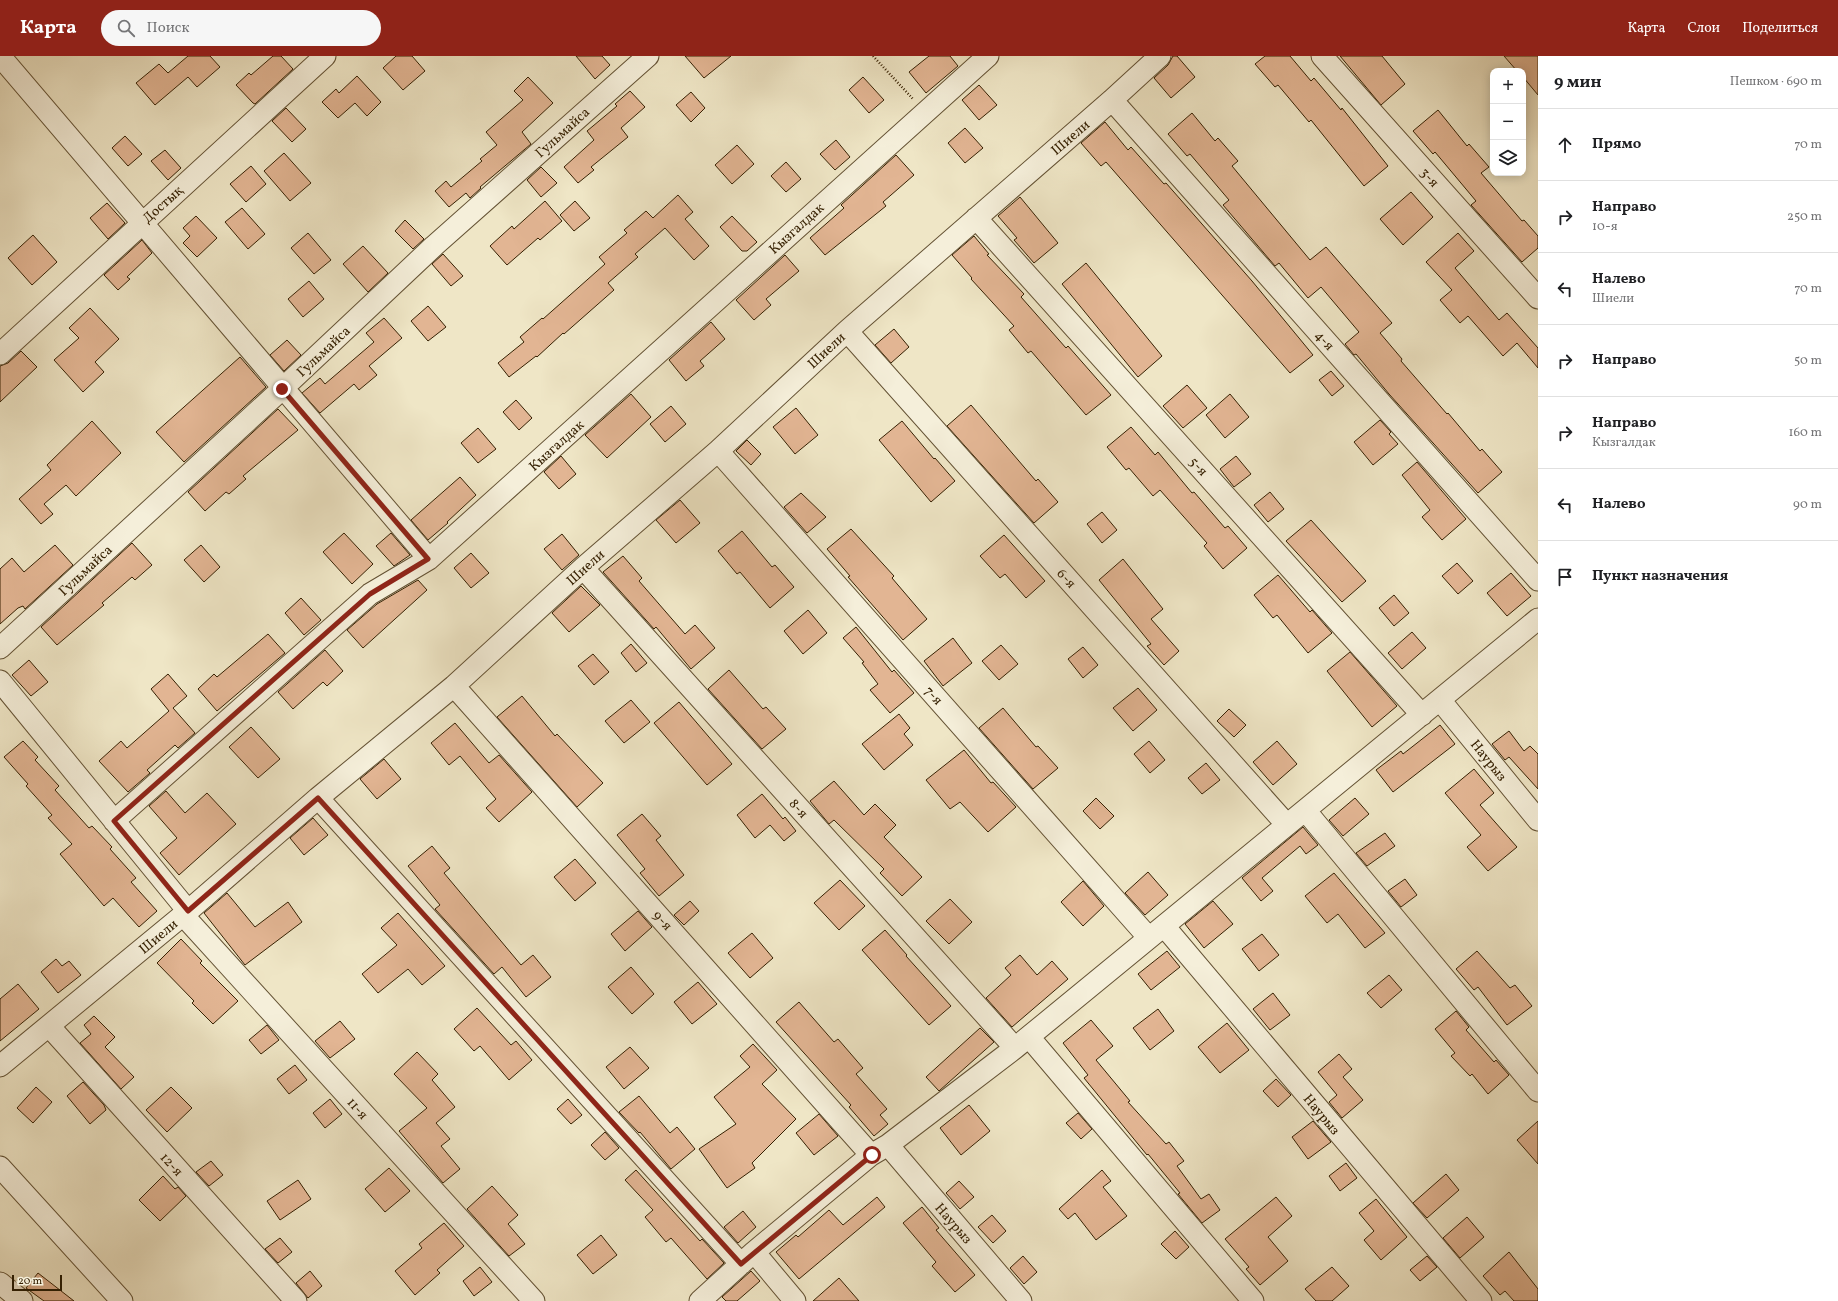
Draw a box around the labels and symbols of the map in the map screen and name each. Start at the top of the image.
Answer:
street label: Гульмайса [532,104,594,163]
street label: Шиели [1048,116,1095,160]
street label: 3-я [1415,164,1443,192]
street label: Достық [139,182,188,228]
street label: Кызгалдак [765,199,829,259]
street label: Гульмайса [293,322,355,382]
street label: 4-я [1310,327,1338,355]
street label: Шиели [804,328,850,374]
route end [273,380,291,398]
street label: Кызгалдак [525,416,589,476]
street label: 5-я [1184,453,1212,481]
street label: Гульмайса [55,541,117,601]
street label: Шиели [563,546,610,590]
street label: 6-я [1052,565,1080,593]
street label: 7-я [919,682,946,710]
street label: Наурыз [1465,736,1510,786]
street label: 8-я [784,795,812,823]
street label: 9-я [648,907,676,935]
street label: Шиели [135,915,183,959]
street label: Наурыз [1298,1090,1344,1140]
street label: 11-я [342,1094,372,1124]
route start [863,1146,881,1164]
street label: 12-я [155,1149,187,1181]
street label: Наурыз [930,1200,976,1248]
scale bar [12,1273,62,1292]

